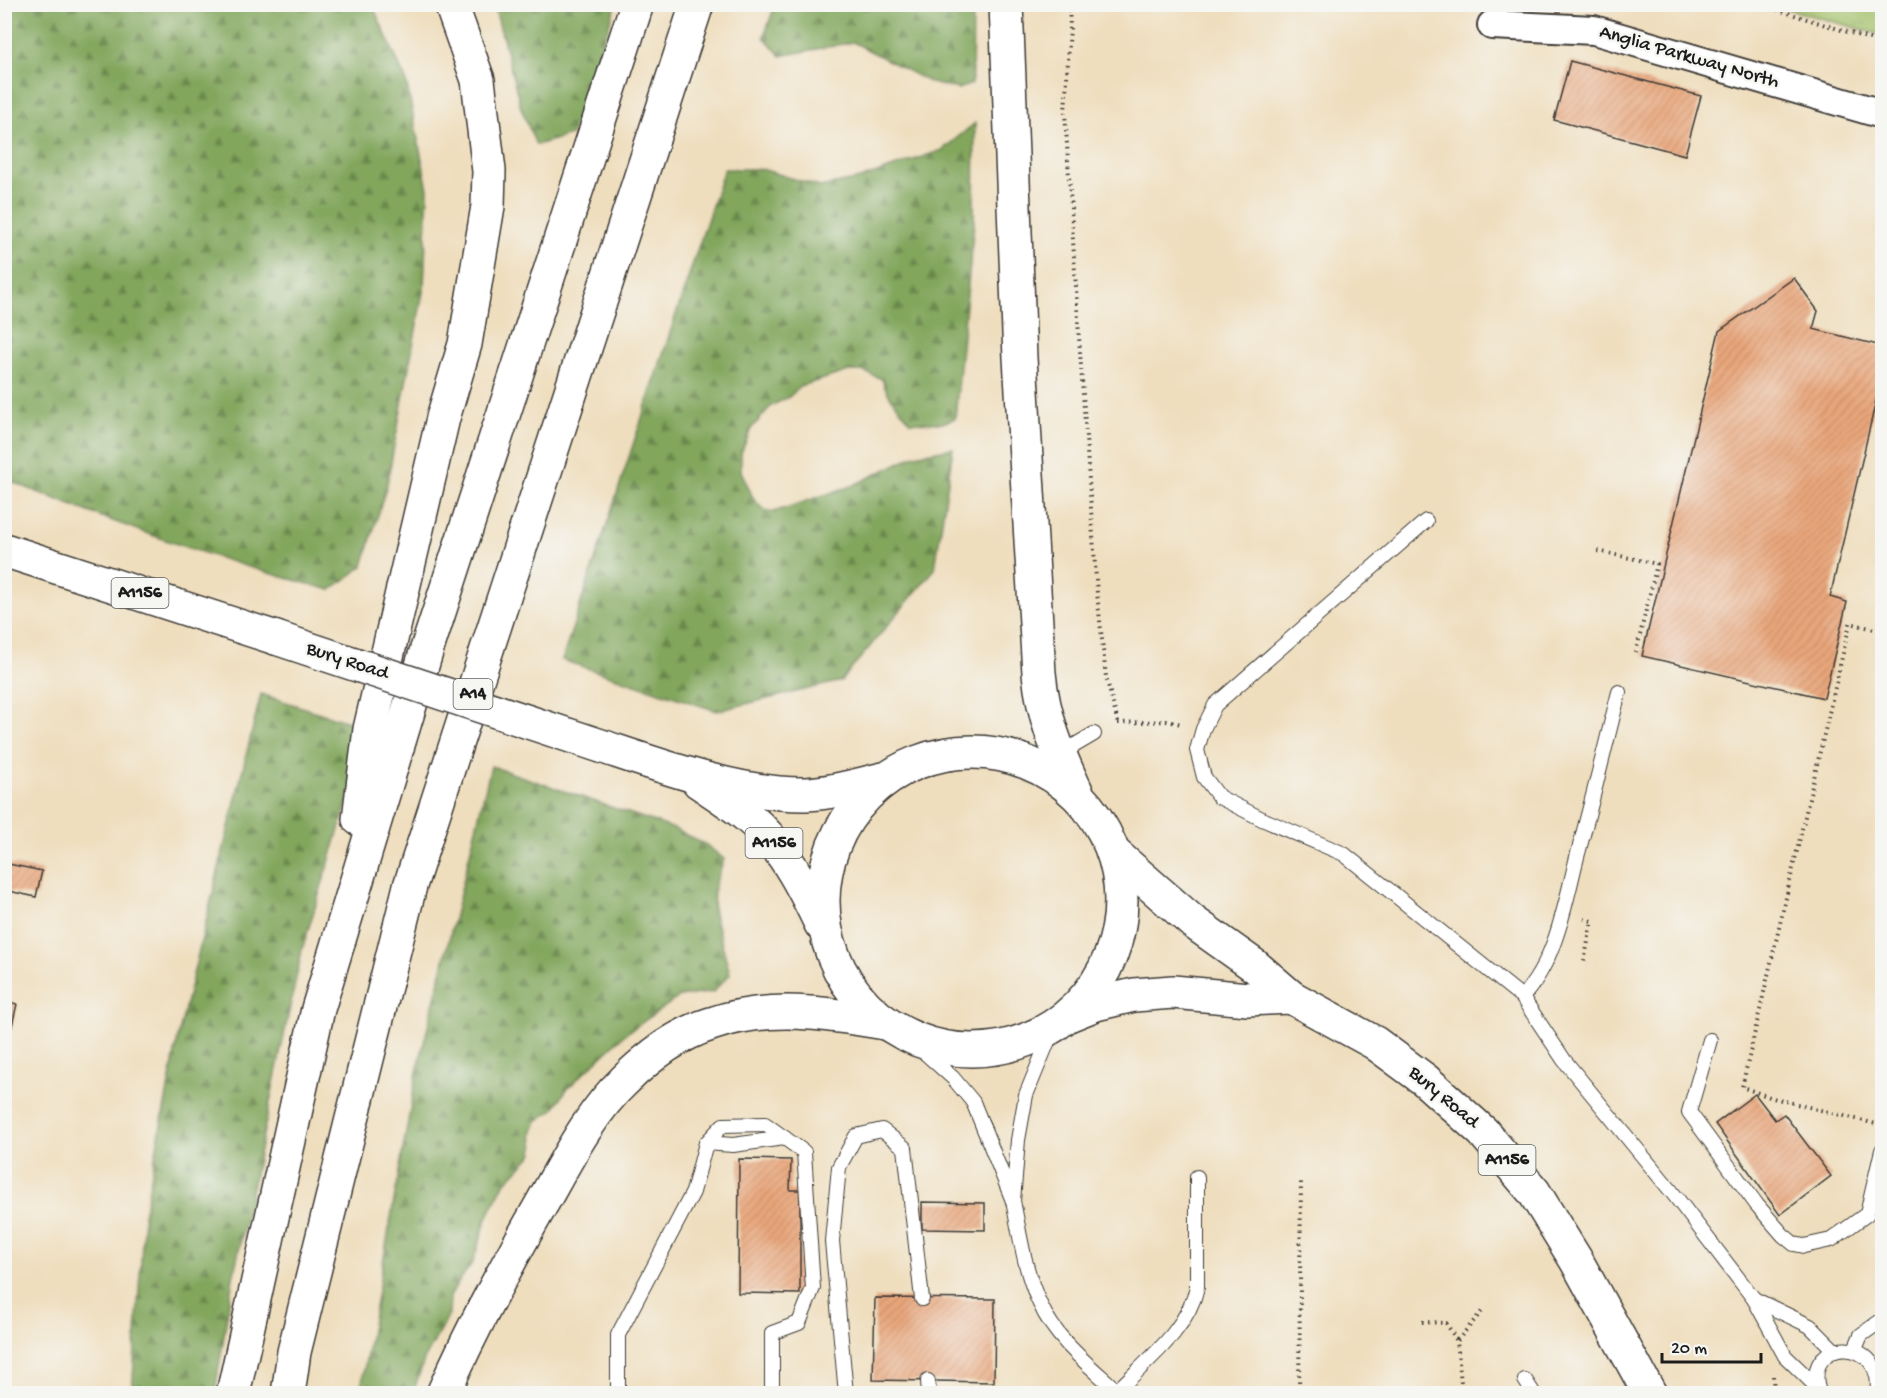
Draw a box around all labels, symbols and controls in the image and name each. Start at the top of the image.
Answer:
street label: Anglia Parkway North [1596,21,1782,95]
road number: A1156 [112,578,168,608]
street label: Bury Road [302,638,393,687]
road number: A14 [454,679,492,709]
road number: A1156 [746,828,802,858]
street label: Bury Road [1402,1061,1485,1136]
road number: A1156 [1478,1145,1536,1175]
scale bar [1662,1326,1761,1364]
text: 20 m [1671,1339,1707,1360]

